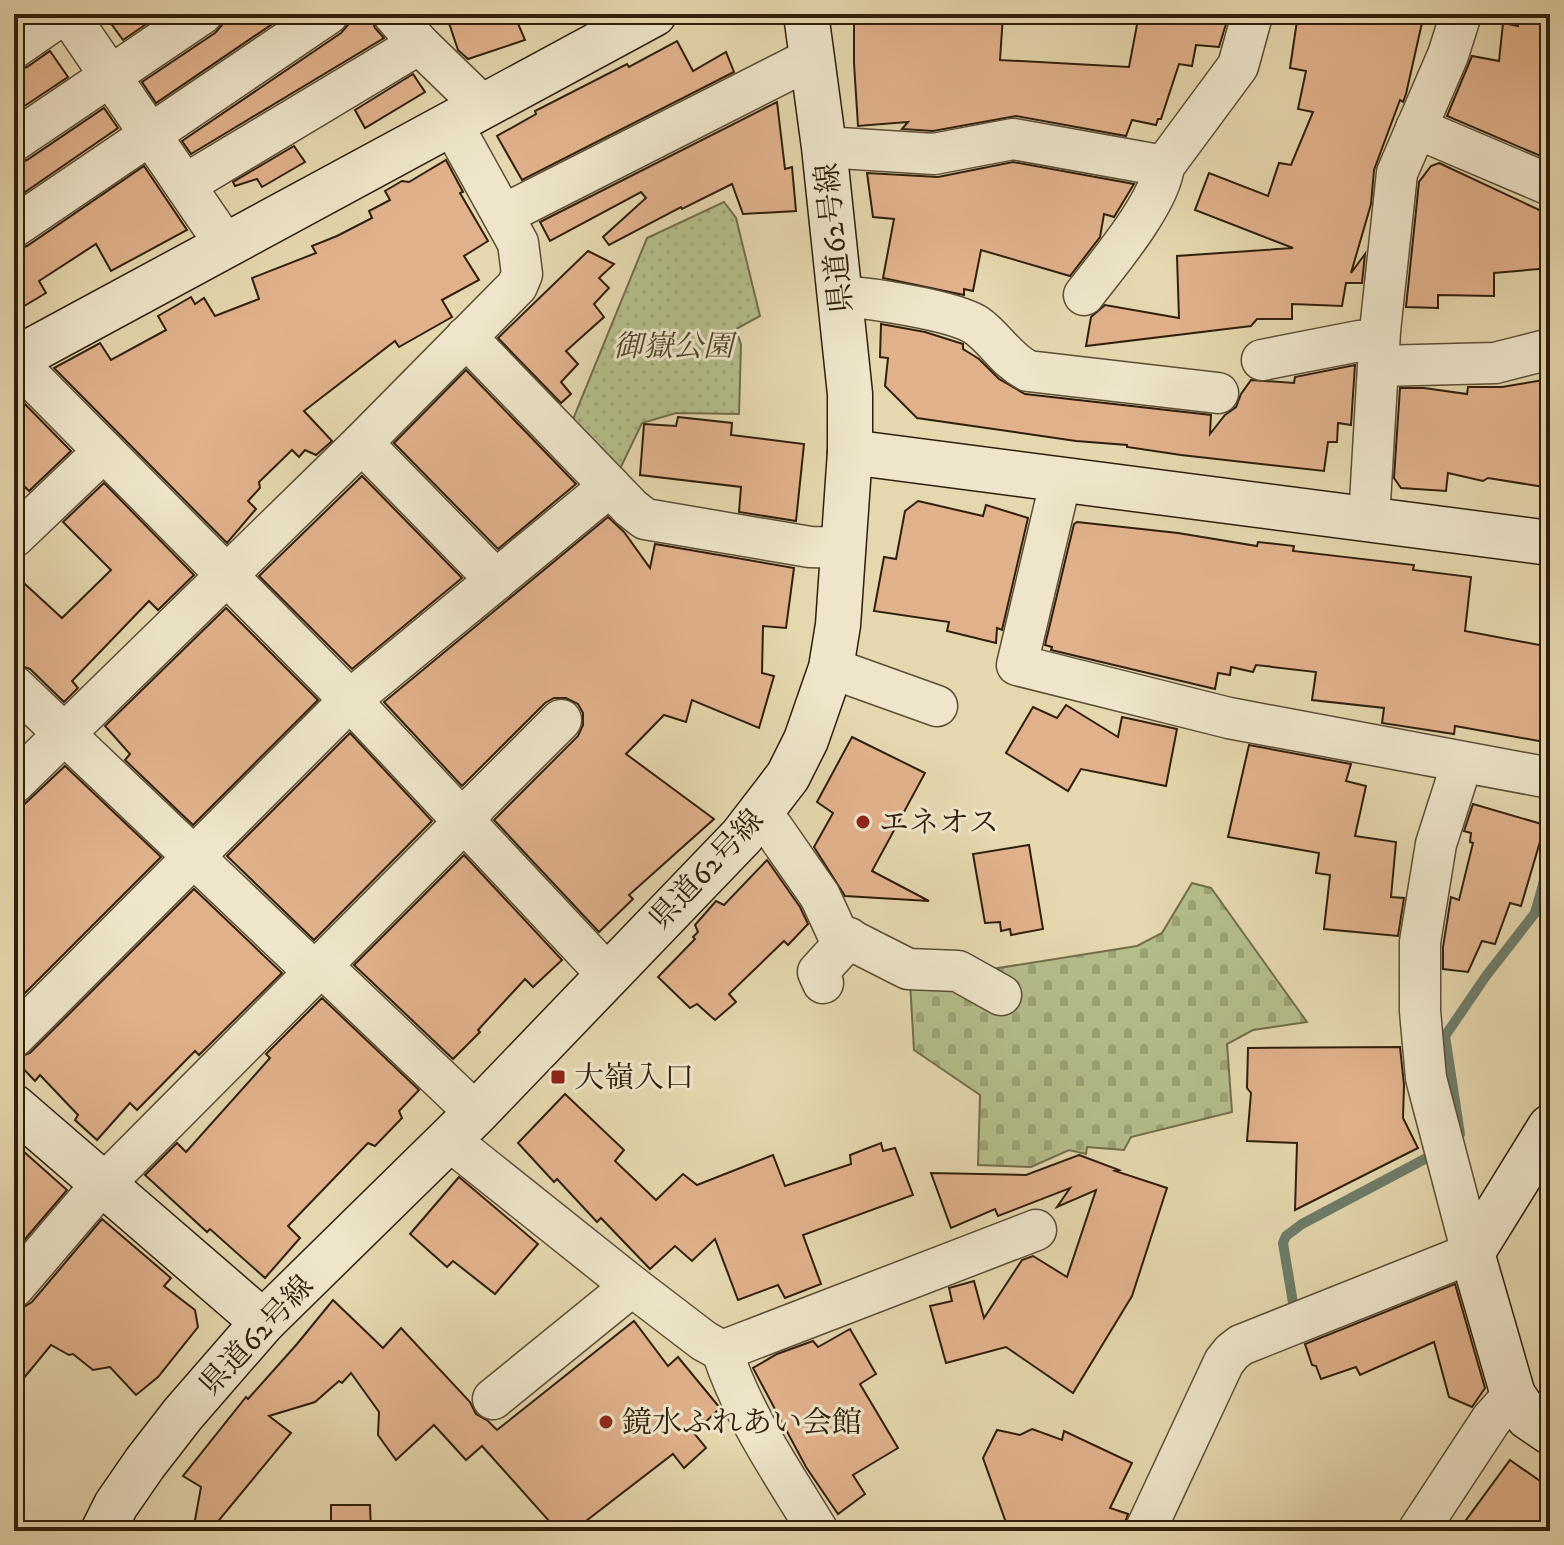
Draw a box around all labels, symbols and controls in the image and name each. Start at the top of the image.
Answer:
street label: 県道62号線 [809,161,862,315]
park label: 御嶽公園 [613,329,738,366]
street label: 県道62号線 [642,802,772,938]
place label: エネオス [879,805,999,842]
marker: エネオス [854,813,872,831]
place label: 大嶺入口 [574,1060,694,1097]
marker: 大嶺入口 [549,1068,567,1086]
street label: 県道62号線 [192,1268,322,1404]
place label: 鏡水ふれあい会館 [622,1405,862,1442]
marker: 鏡水ふれあい会館 [597,1413,615,1431]

